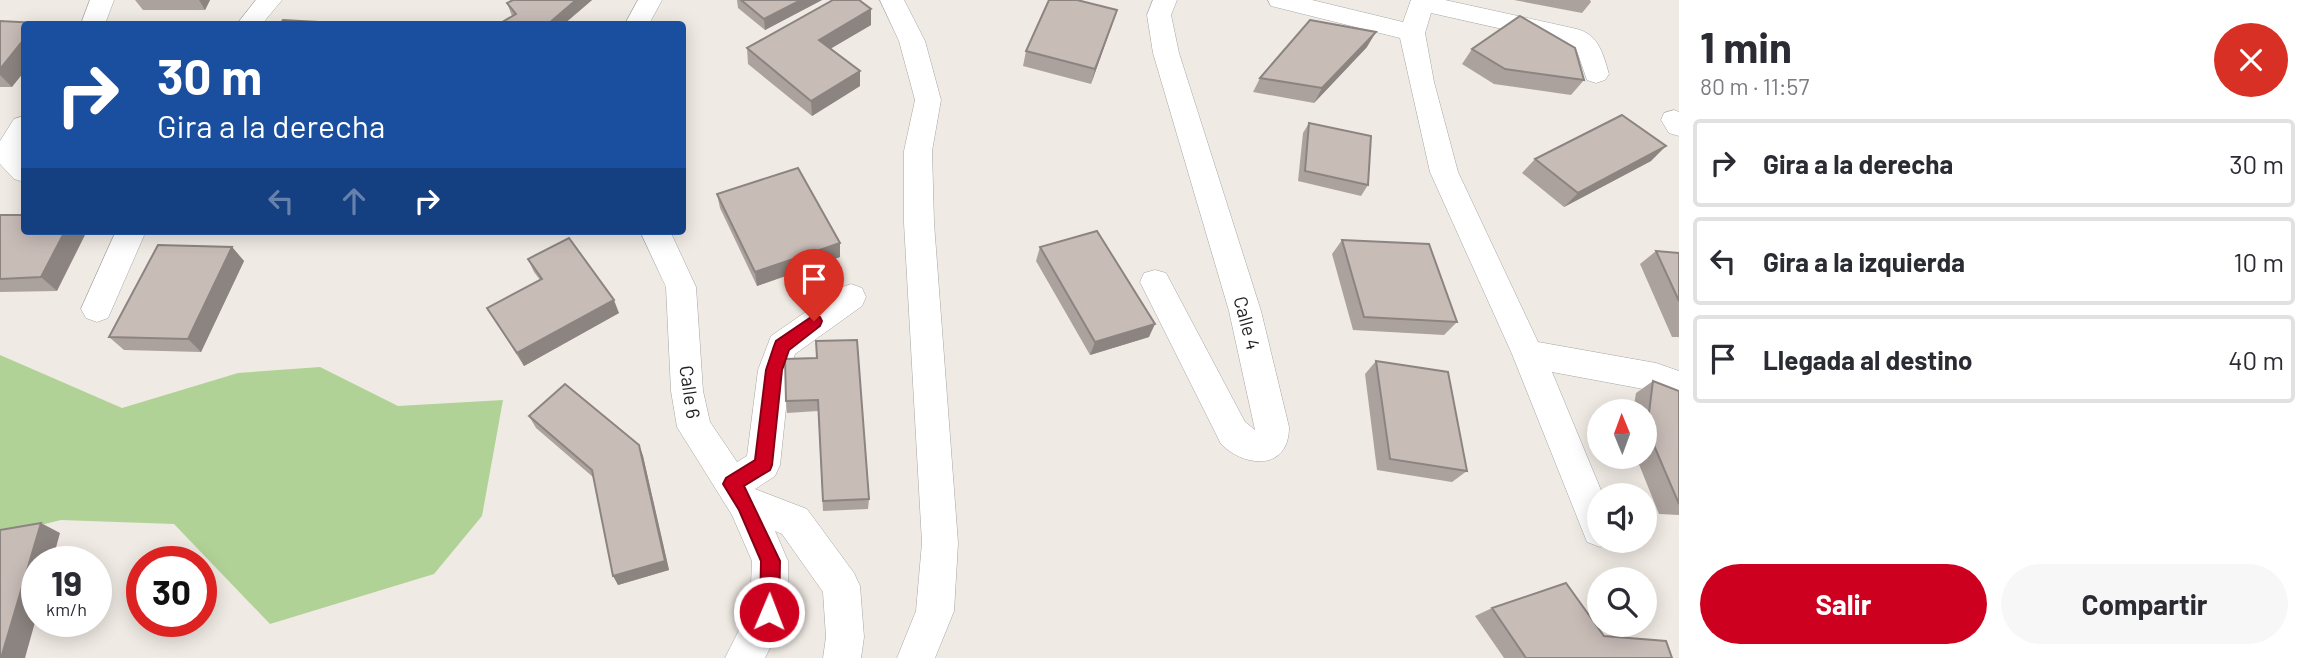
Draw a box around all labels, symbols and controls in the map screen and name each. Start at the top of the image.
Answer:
text: 1 min [1700,21,1792,71]
button: close [2214,23,2288,97]
text: 30 m [157,46,262,105]
icon: right [42,49,133,140]
text: 80 m · 11:57 [1700,72,1809,100]
text: Gira a la derecha [157,106,385,144]
icon: right [1704,144,1742,182]
text: Gira a la derecha [1763,148,1953,179]
text: 30 m [2229,148,2284,179]
icon: left [262,182,300,220]
icon: ahead [335,182,373,220]
icon: right [408,182,446,220]
icon: left [1704,242,1742,280]
text: Gira a la izquierda [1763,246,1965,277]
text: 10 m [2234,246,2284,277]
pin [784,249,844,321]
icon: arrive [795,260,833,298]
street label: Calle 4 [1229,294,1266,352]
icon: arrive [1704,340,1742,378]
text: Llegada al destino [1763,344,1972,375]
text: 40 m [2228,344,2284,375]
street label: Calle 6 [675,364,706,420]
north arrow [1587,399,1657,469]
map controls [1587,399,1657,637]
button: sound [1587,483,1657,553]
speed limit sign: 30 [126,546,217,637]
text: 19 [51,561,82,603]
button: Salir [1700,564,1987,644]
button: Compartir [2001,564,2288,644]
button: search [1587,567,1657,637]
position arrow [732,575,806,649]
text: km/h [46,598,87,620]

